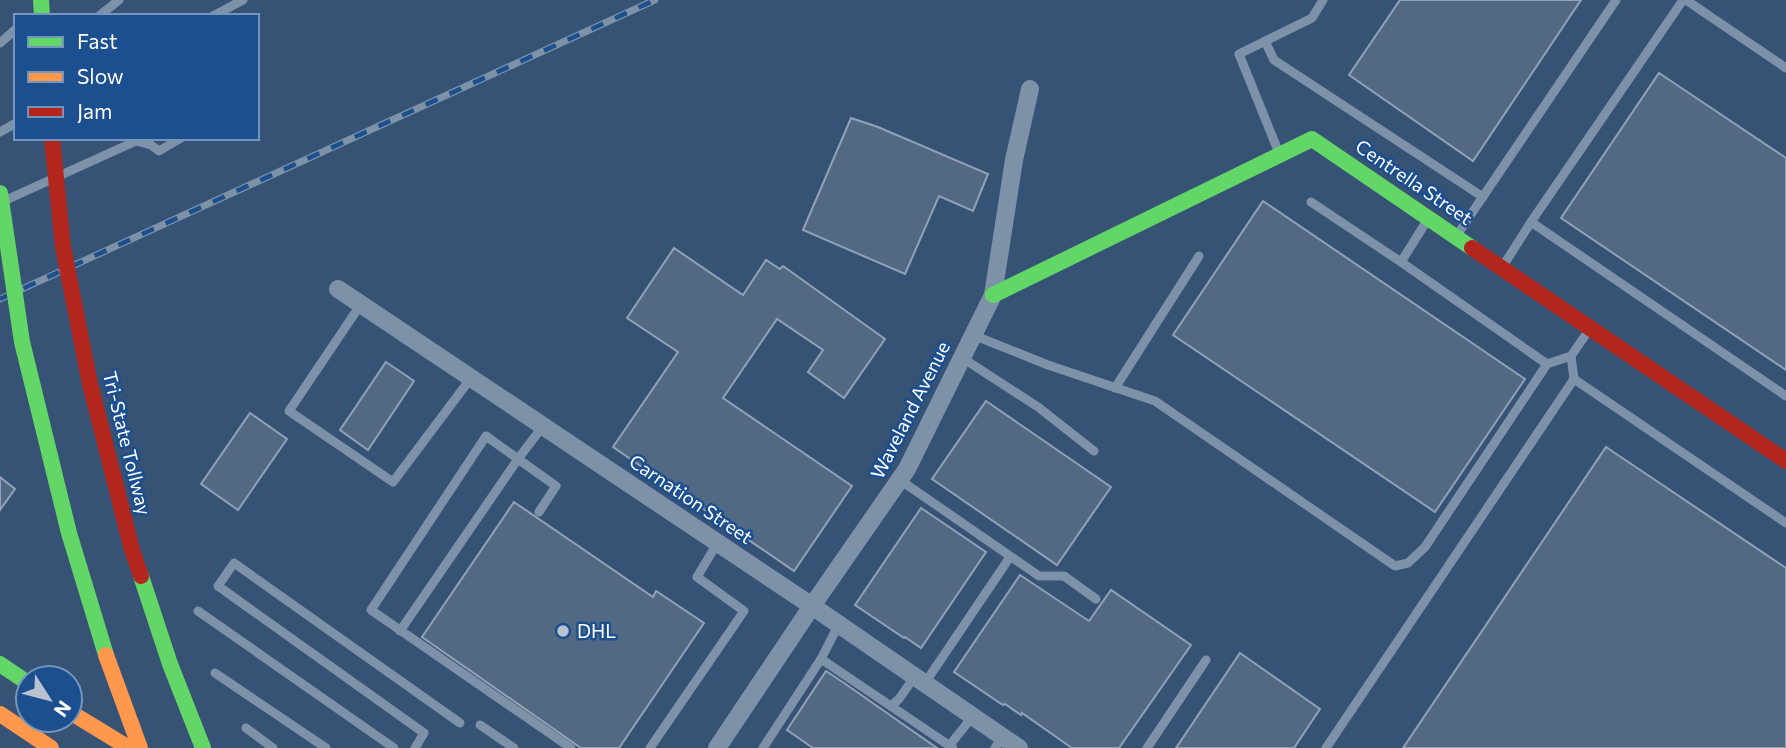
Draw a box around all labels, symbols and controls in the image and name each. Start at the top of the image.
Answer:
legend [14,14,259,140]
text: Fast [77,28,118,53]
text: Slow [77,63,124,88]
text: Jam [77,98,112,123]
street label: Centrella Street [1352,134,1477,229]
street label: Waveland Avenue [865,337,954,482]
street label: Tri-State Tollway [99,369,157,517]
street label: Carnation Street [625,449,757,548]
place label: DHL [577,619,616,642]
marker: DHL [555,623,571,639]
north arrow [14,664,84,734]
text: N [50,697,77,722]

